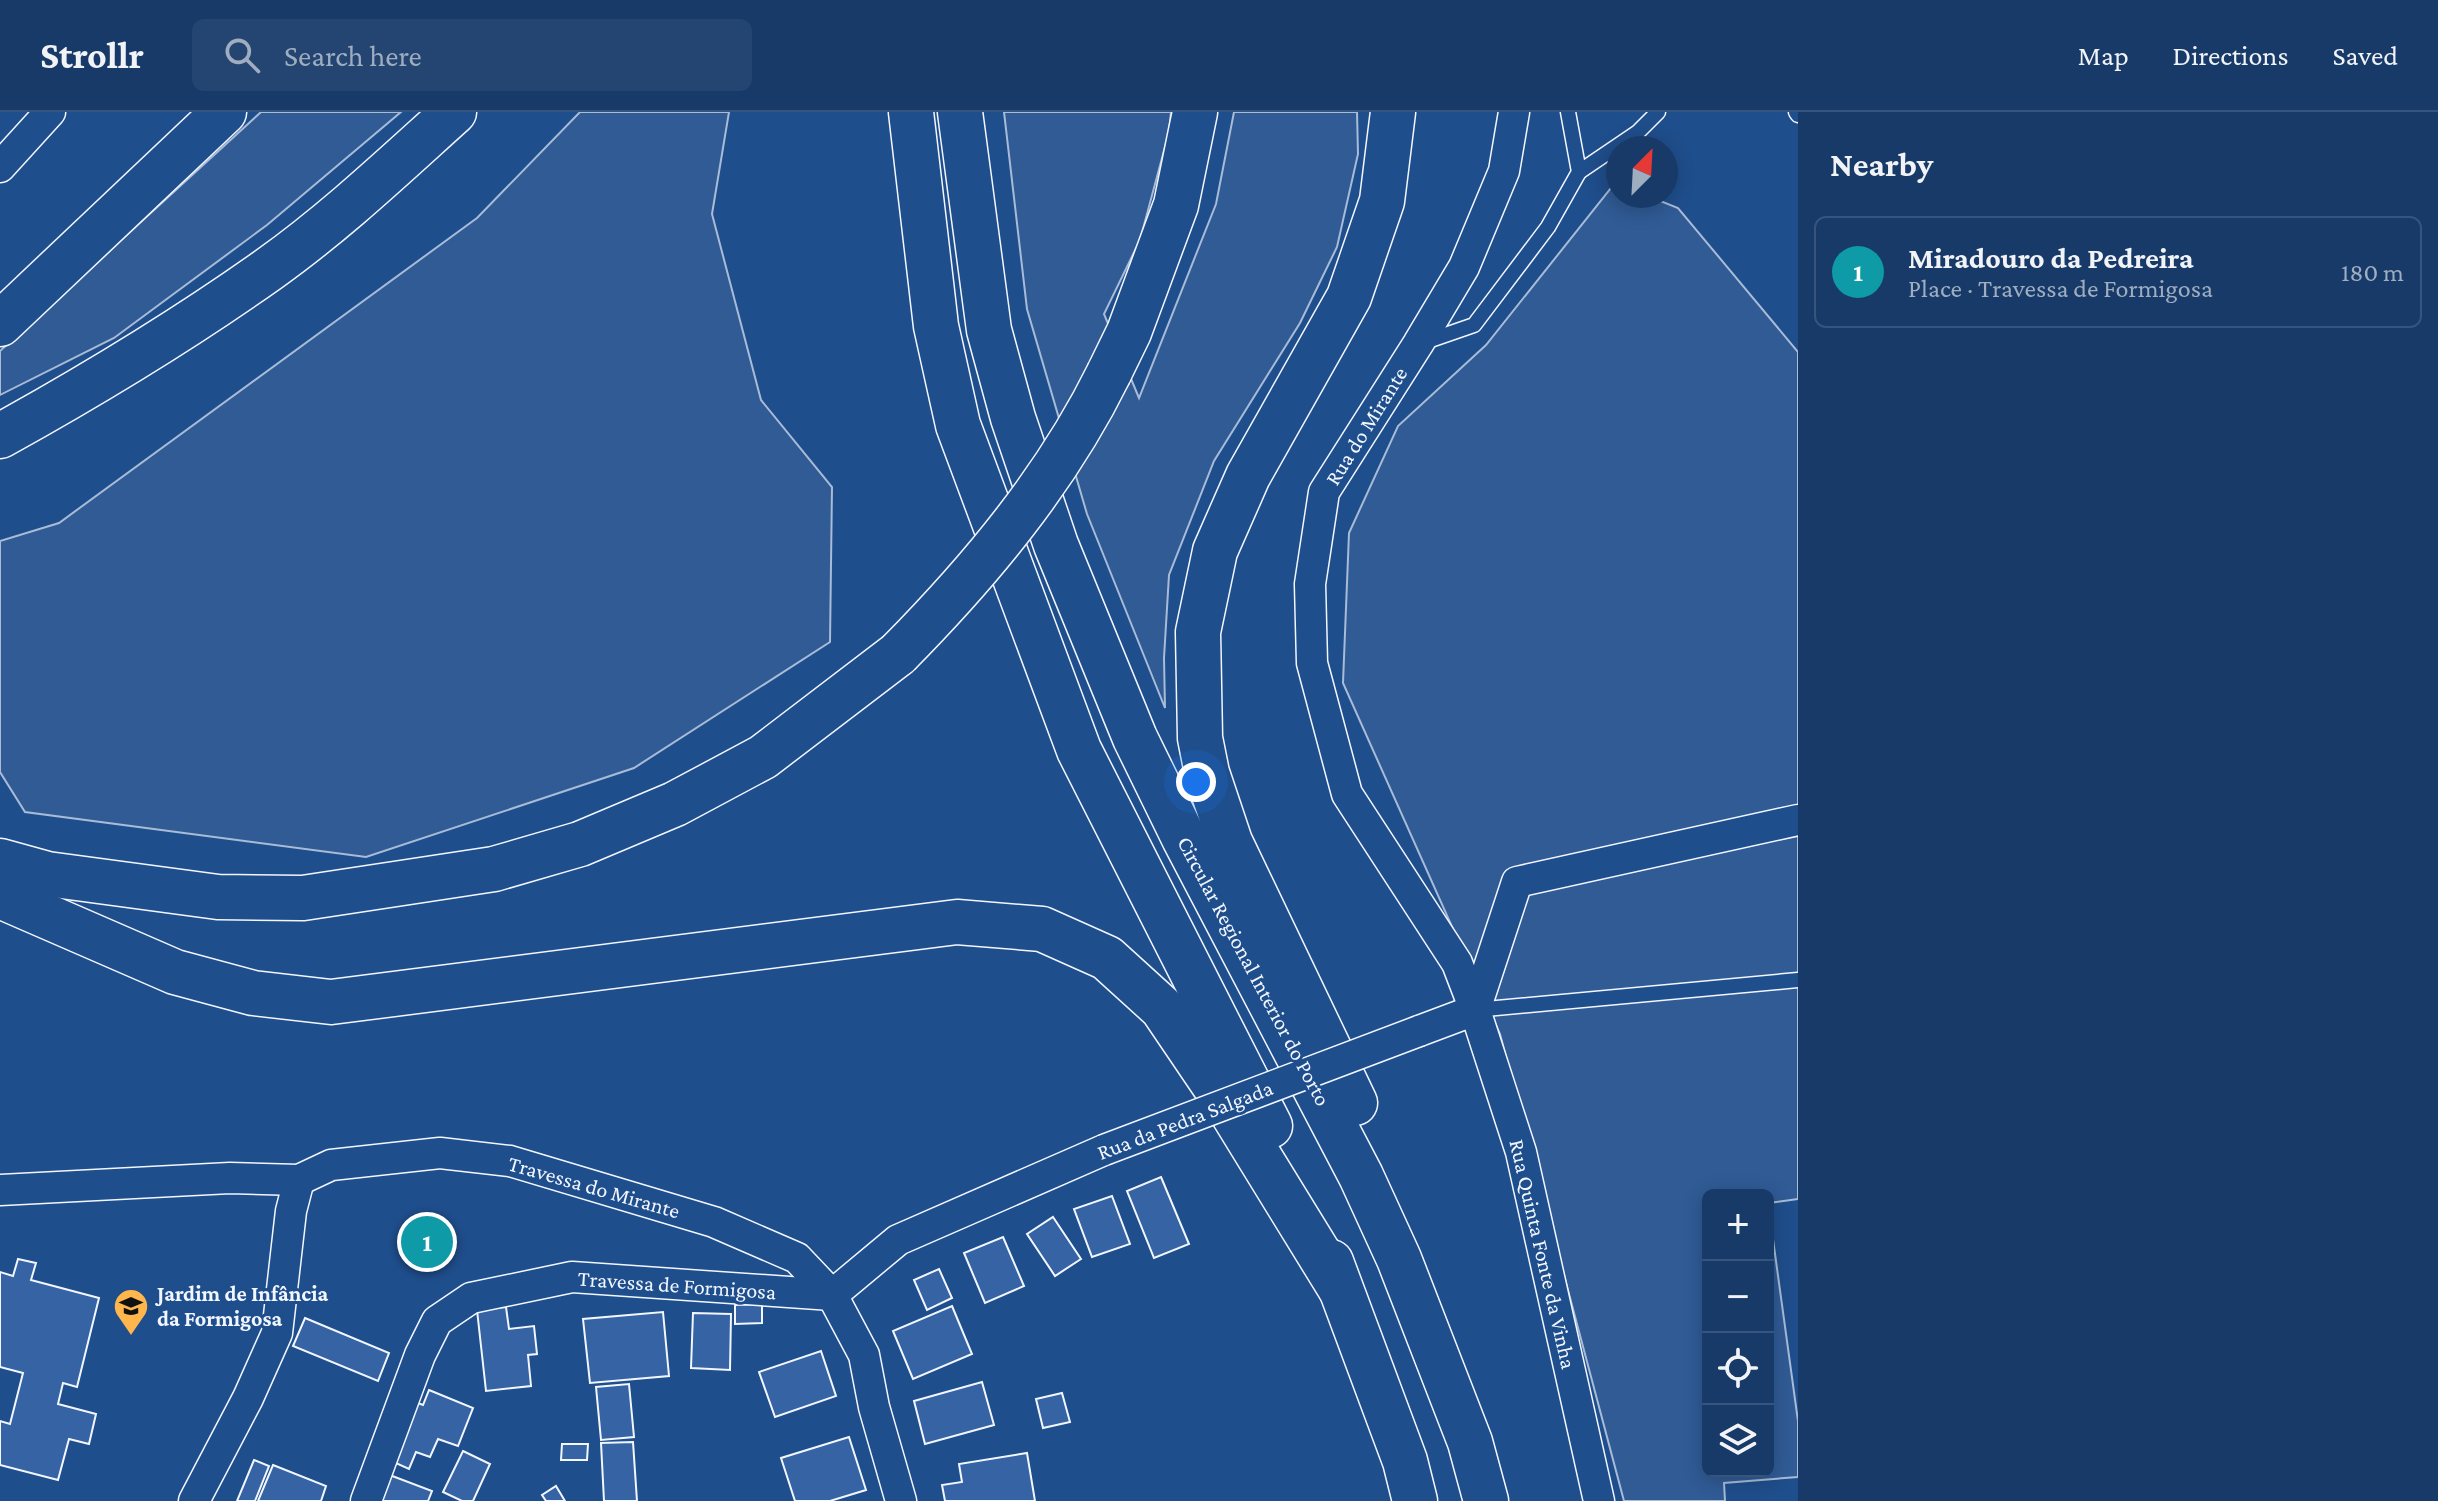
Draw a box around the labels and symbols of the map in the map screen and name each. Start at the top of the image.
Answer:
north arrow [1606,136,1678,208]
street label: Rua do Mirante [1320,362,1412,490]
your location [1176,762,1216,802]
street label: Circular Regional Interior do Porto [1172,832,1336,1110]
street label: Rua da Pedra Salgada [1094,1075,1276,1165]
street label: Rua Quinta Fonte da Vinha [1504,1137,1582,1371]
street label: Travessa do Mirante [505,1151,683,1223]
pin: 1 [401,1212,453,1272]
street label: Travessa de Formigosa [577,1266,777,1304]
place label: Jardim de Infância da Formigosa [155,1281,329,1331]
school or university icon: Jardim de Infância da Formigosa [112,1287,150,1337]

